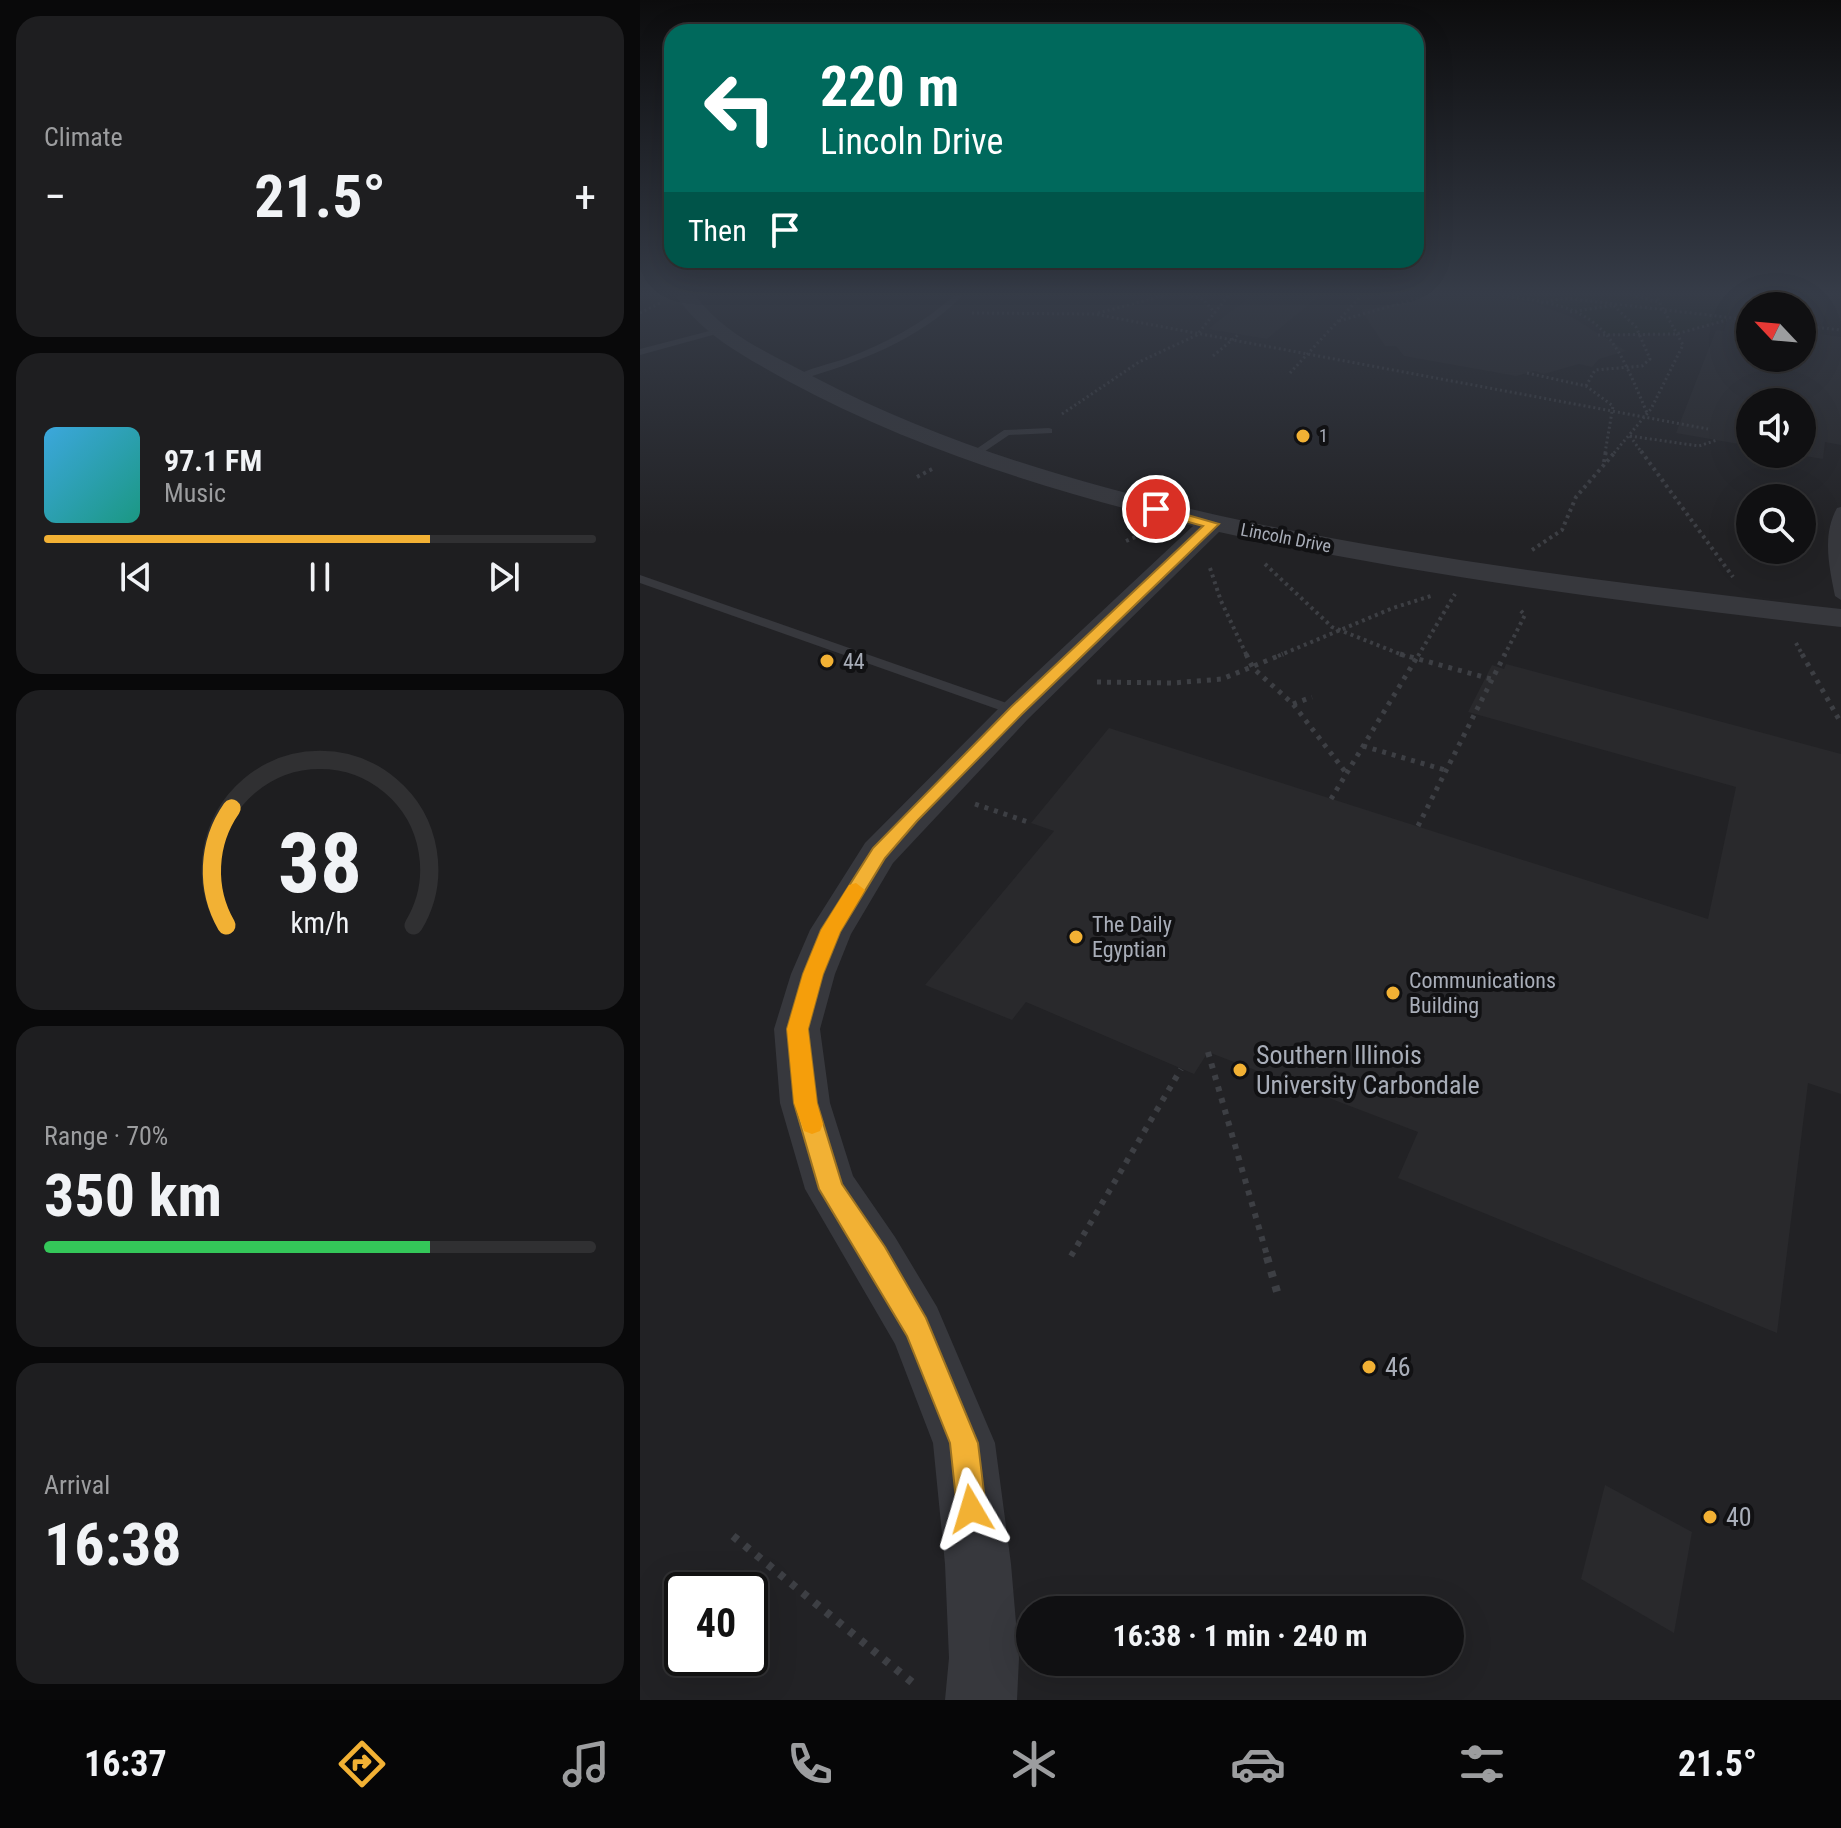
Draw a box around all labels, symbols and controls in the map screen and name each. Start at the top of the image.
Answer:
text: 220 m [820,54,959,120]
icon: left [688,56,792,160]
text: Lincoln Drive [820,121,1003,163]
text: Climate [44,122,123,152]
text: 21.5° [254,161,386,232]
text: − [44,171,66,223]
text: + [574,171,596,223]
icon: arrive [763,208,807,252]
text: Then [688,213,747,248]
north arrow [1736,292,1816,372]
map controls [1736,292,1816,564]
button: sound [1736,388,1816,468]
place label: 1 [1319,425,1328,446]
marker: 1 [1294,427,1312,445]
text: 97.1 FM [164,443,262,478]
pin [1122,475,1190,543]
text: Music [164,478,226,508]
button: search [1736,484,1816,564]
icon: arrive [1134,487,1178,531]
street label: Lincoln Drive [1239,518,1333,557]
icon: previous [114,555,158,599]
icon: pause [298,555,342,599]
icon: next [482,555,526,599]
place label: 44 [843,649,865,674]
marker: 44 [818,652,836,670]
text: 38 [278,815,362,912]
text: km/h [291,906,349,940]
place label: The Daily Egyptian [1092,912,1172,962]
marker: The Daily Egyptian [1067,928,1085,946]
place label: Communications Building [1409,968,1556,1018]
marker: Communications Building [1384,984,1402,1002]
place label: Southern Illinois University Carbondale [1256,1040,1480,1100]
marker: Southern Illinois University Carbondale [1231,1061,1249,1079]
text: Range · 70% [44,1121,168,1151]
text: 350 km [44,1160,222,1231]
place label: 46 [1385,1352,1411,1382]
marker: 46 [1360,1358,1378,1376]
position arrow [929,1467,1013,1551]
text: Arrival [44,1470,110,1500]
place label: 40 [1726,1502,1752,1532]
marker: 40 [1701,1508,1719,1526]
text: 16:38 [44,1509,182,1580]
speed limit sign: 40 [664,1572,768,1676]
text: 16:38 · 1 min · 240 m [1113,1618,1367,1653]
icon: directions [334,1736,390,1792]
icon: music [558,1736,614,1792]
icon: phone [782,1736,838,1792]
icon: climate [1006,1736,1062,1792]
icon: car [1230,1736,1286,1792]
icon: filters [1454,1736,1510,1792]
text: 16:37 [84,1743,167,1785]
text: 21.5° [1678,1743,1757,1785]

